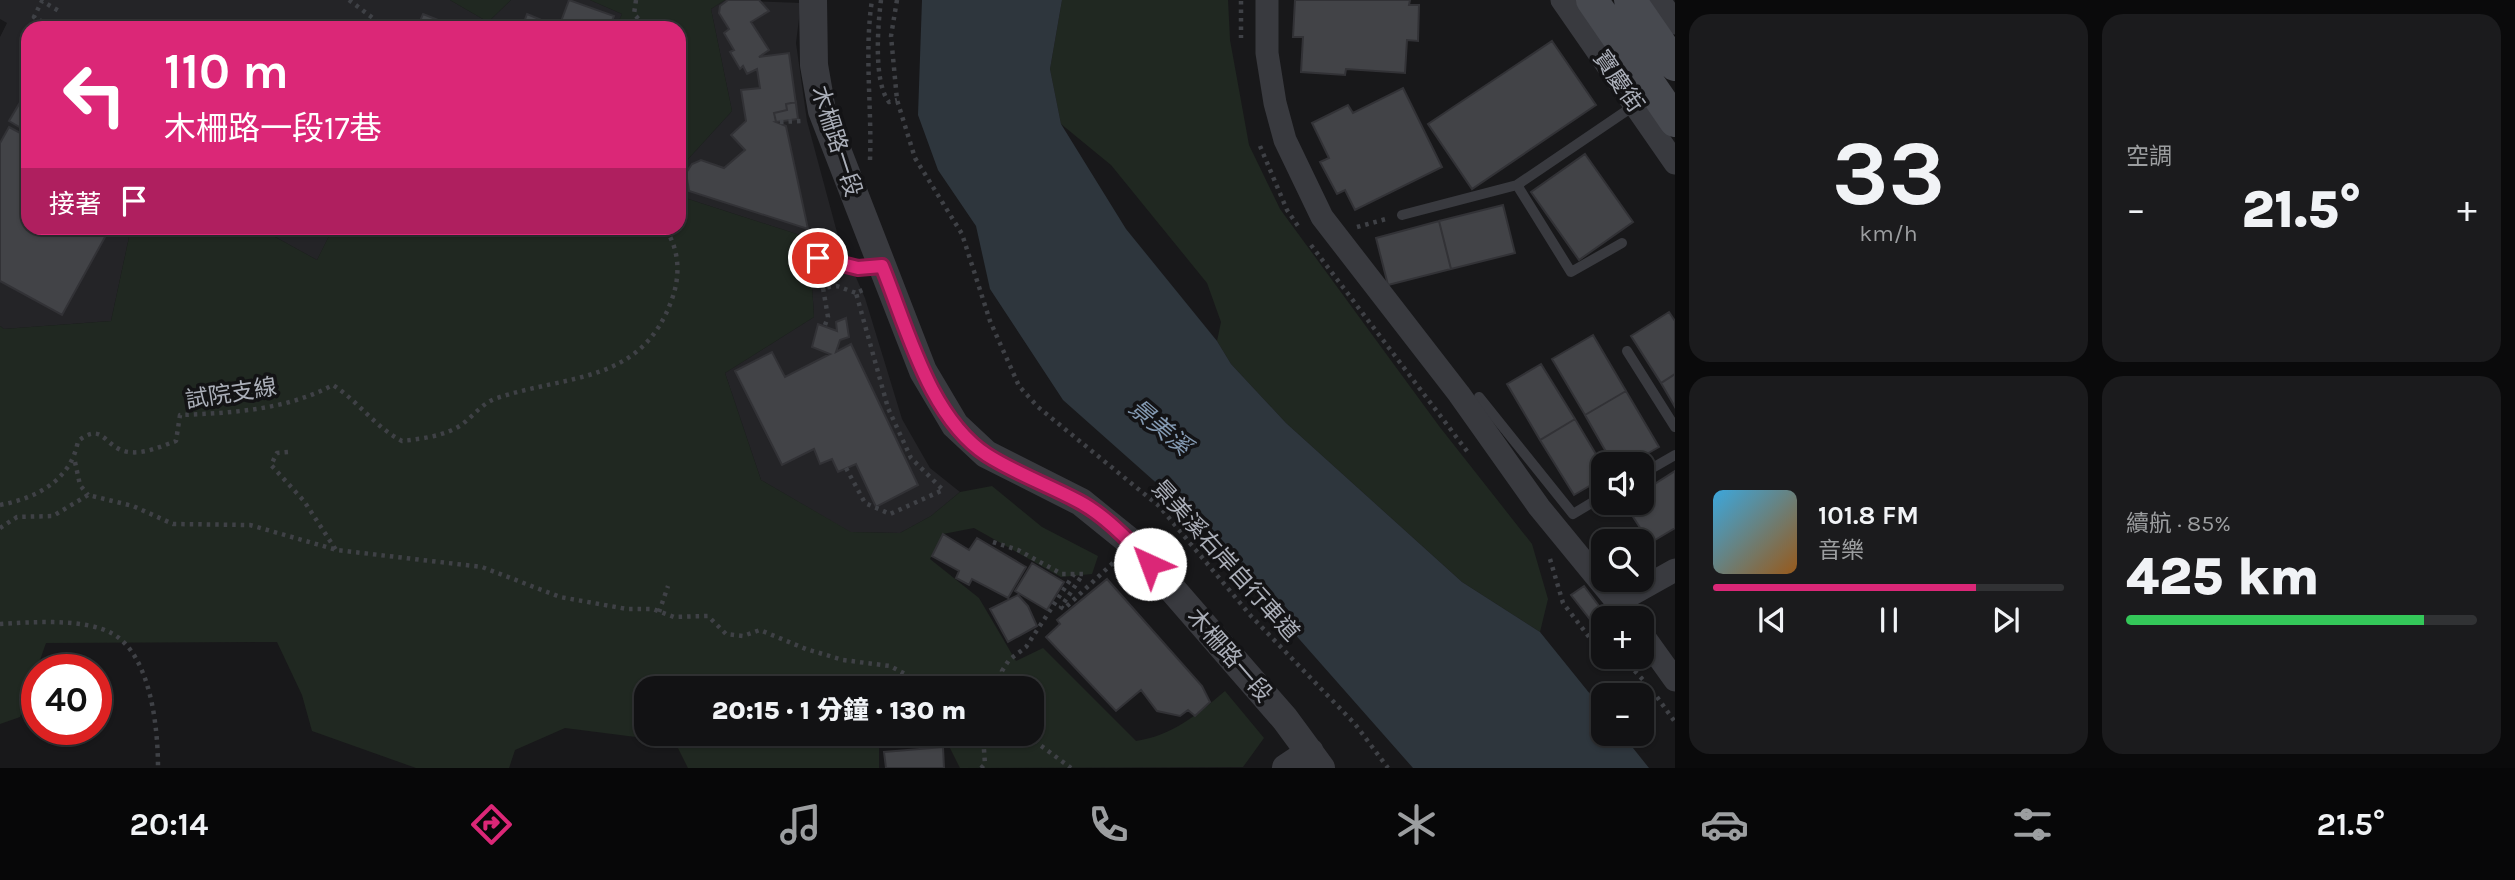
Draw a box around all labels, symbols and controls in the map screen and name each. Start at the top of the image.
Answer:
text: 110 m [164,43,289,100]
street label: 寶慶街 [1588,45,1649,117]
icon: left [49,49,140,140]
street label: 木柵路一段 [806,82,867,200]
text: 木柵路一段17巷 [164,110,382,147]
text: 33 [1832,121,1945,227]
text: 空調 [2126,143,2172,170]
text: 21.5° [2241,179,2362,240]
icon: arrive [115,182,153,220]
text: − [2126,187,2146,232]
text: + [2457,187,2477,232]
text: 接著 [49,189,101,220]
text: km/h [1859,220,1918,247]
pin [788,228,848,288]
icon: arrive [799,239,837,277]
street label: 試院支線 [184,373,279,414]
water label: 景美溪 [1123,393,1199,463]
map controls [1591,452,1654,746]
button: sound [1591,452,1654,515]
street label: 景美溪右岸自行車道 [1146,474,1305,646]
text: 101.8 FM [1818,500,1919,531]
text: 續航 · 85% [2126,510,2231,537]
position arrow [1113,527,1187,601]
button: search [1591,529,1654,592]
text: 音樂 [1818,537,1864,564]
text: 425 km [2126,546,2319,607]
icon: previous [1753,601,1791,639]
icon: pause [1870,601,1908,639]
icon: next [1987,601,2025,639]
street label: 木柵路一段 [1182,603,1278,708]
button: + [1591,606,1654,669]
speed limit sign: 40 [21,654,112,745]
button: − [1591,683,1654,746]
text: 20:15 · 1 分鐘 · 130 m [712,695,966,726]
icon: directions [467,800,516,849]
icon: music [776,800,825,849]
icon: phone [1084,800,1133,849]
icon: climate [1392,800,1441,849]
icon: car [1700,800,1749,849]
icon: filters [2008,800,2057,849]
text: 20:14 [130,806,208,843]
text: 21.5° [2317,806,2385,843]

